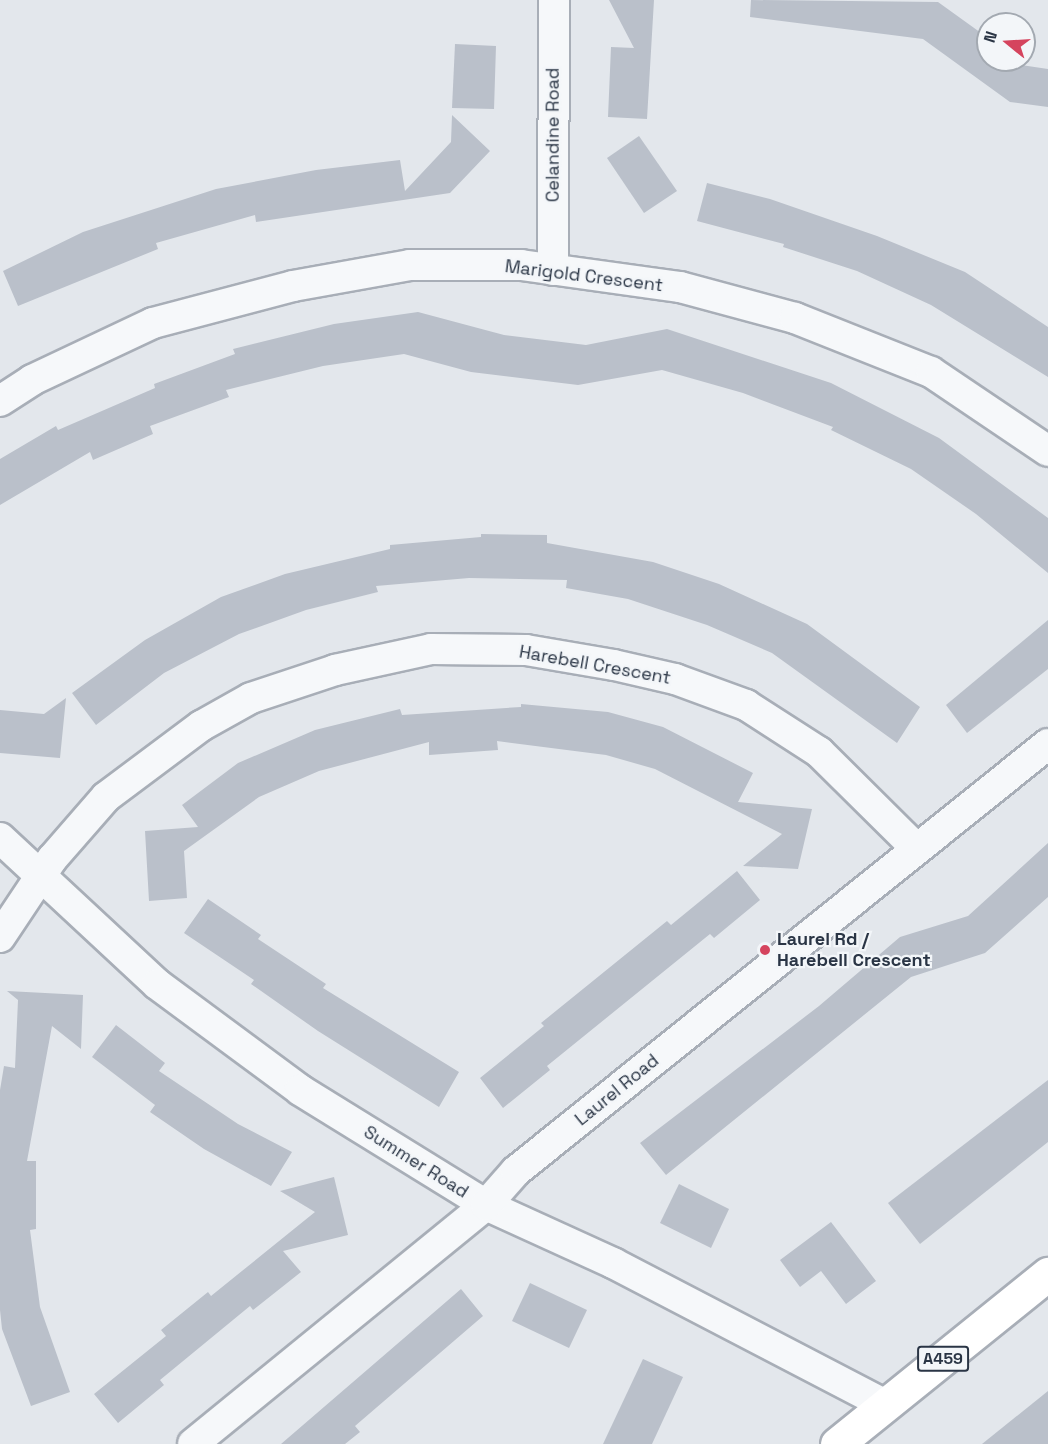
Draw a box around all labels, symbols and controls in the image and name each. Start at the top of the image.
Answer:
north arrow [976,12,1036,72]
text: N [979,29,1002,45]
street label: Celandine Road [542,68,564,202]
street label: Marigold Crescent [504,256,664,296]
street label: Harebell Crescent [517,641,673,689]
place label: Laurel Rd / Harebell Crescent [777,929,931,972]
marker: Laurel Rd / Harebell Crescent [758,943,772,957]
street label: Laurel Road [571,1050,663,1130]
street label: Summer Road [360,1121,472,1203]
road number: A459 [916,1346,970,1372]

